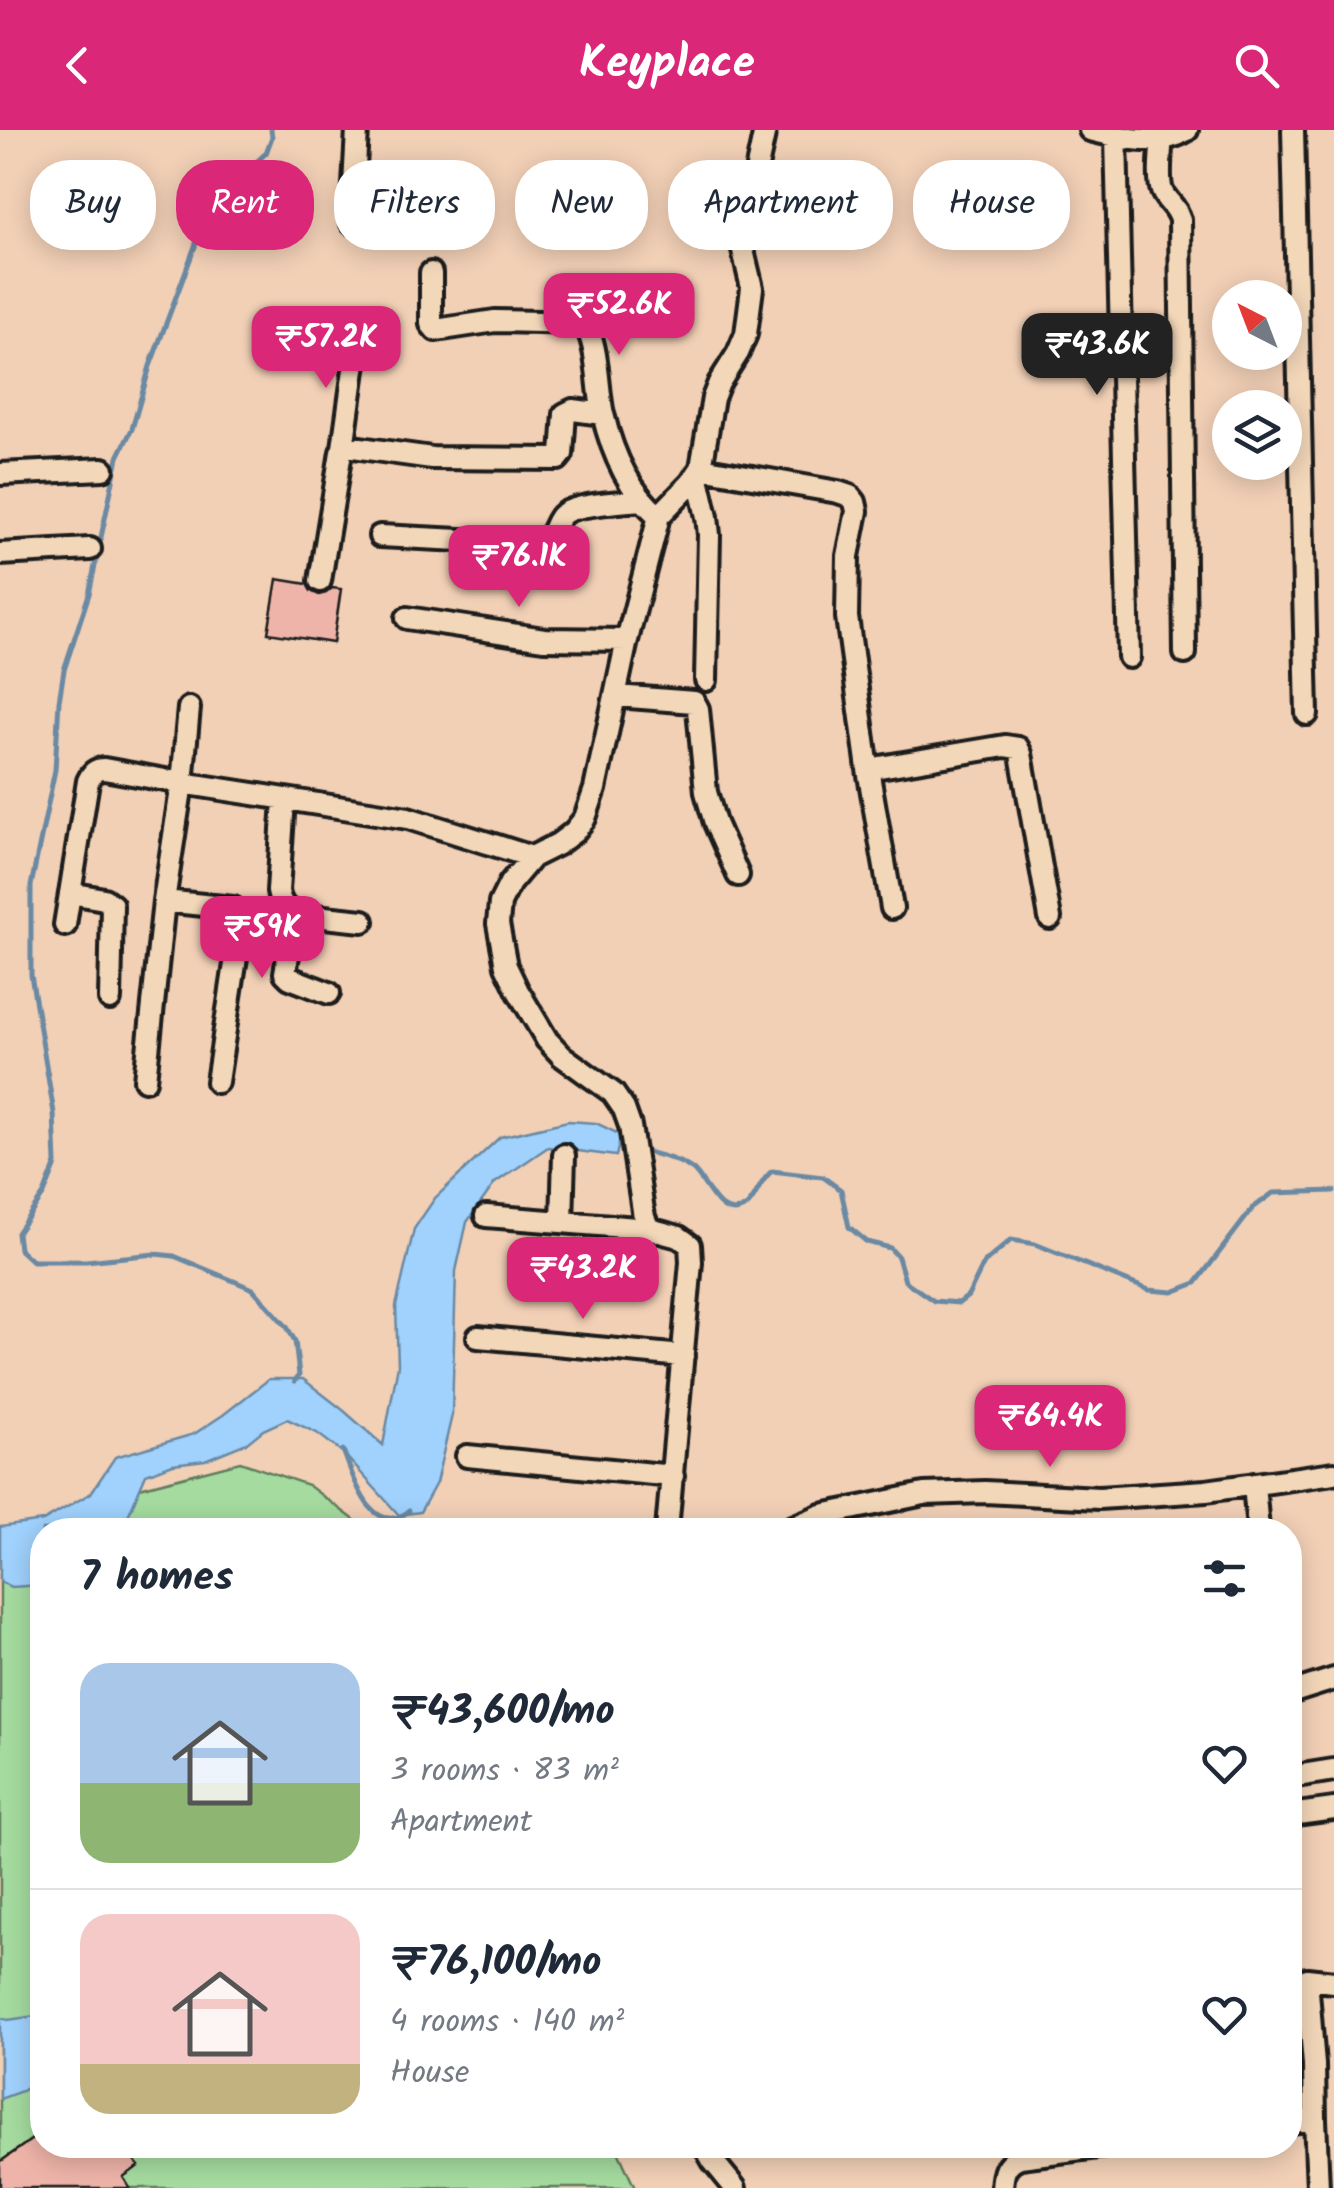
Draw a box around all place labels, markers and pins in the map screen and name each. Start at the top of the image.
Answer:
pin: ₹52.6K [538,273,700,358]
pin: ₹57.2K [245,306,407,391]
pin: ₹43.6K [1016,313,1178,398]
pin: ₹76.1K [438,525,600,610]
pin: ₹59K [203,896,321,981]
pin: ₹43.2K [502,1237,664,1322]
pin: ₹64.4K [969,1385,1131,1470]

